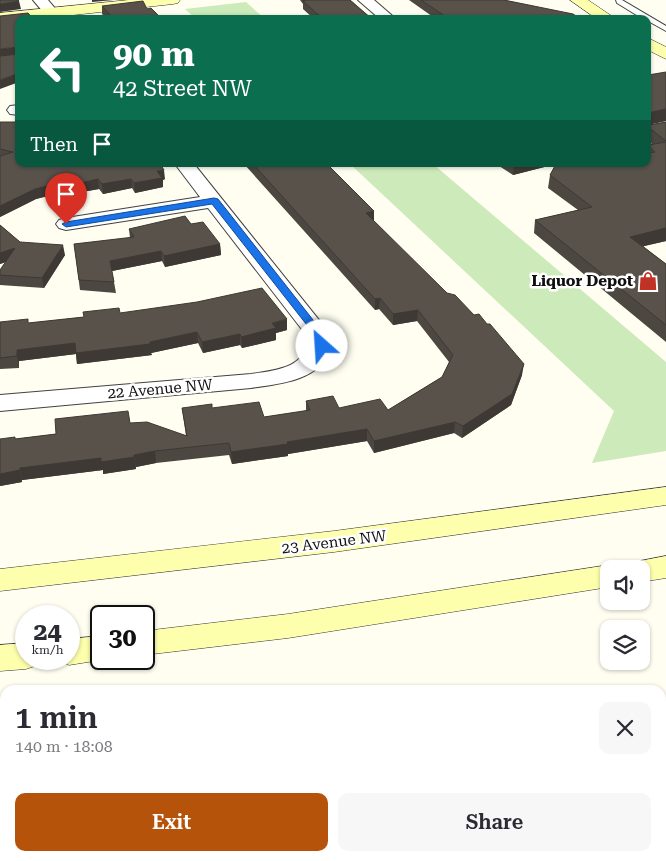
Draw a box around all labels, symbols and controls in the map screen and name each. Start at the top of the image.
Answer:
text: 90 m [113,34,195,75]
icon: left [30,35,95,100]
text: 42 Street NW [113,76,252,101]
icon: arrive [88,130,116,158]
text: Then [30,133,78,156]
pin [45,173,87,224]
icon: arrive [52,180,80,208]
shop icon: Liquor Depot [637,270,659,292]
place label: Liquor Depot [531,272,633,290]
position arrow [295,319,347,371]
street label: 22 Avenue NW [107,375,214,403]
street label: 23 Avenue NW [281,527,388,557]
map controls [600,560,650,670]
button: sound [600,560,650,610]
speed limit sign: 30 [90,605,155,670]
text: 24 [33,617,62,646]
button: layers [600,620,650,670]
text: km/h [31,643,64,657]
text: 1 min [15,700,98,735]
button: close [599,702,651,754]
text: 140 m · 18:08 [15,737,113,756]
button: Exit [15,793,328,851]
button: Share [338,793,651,851]

